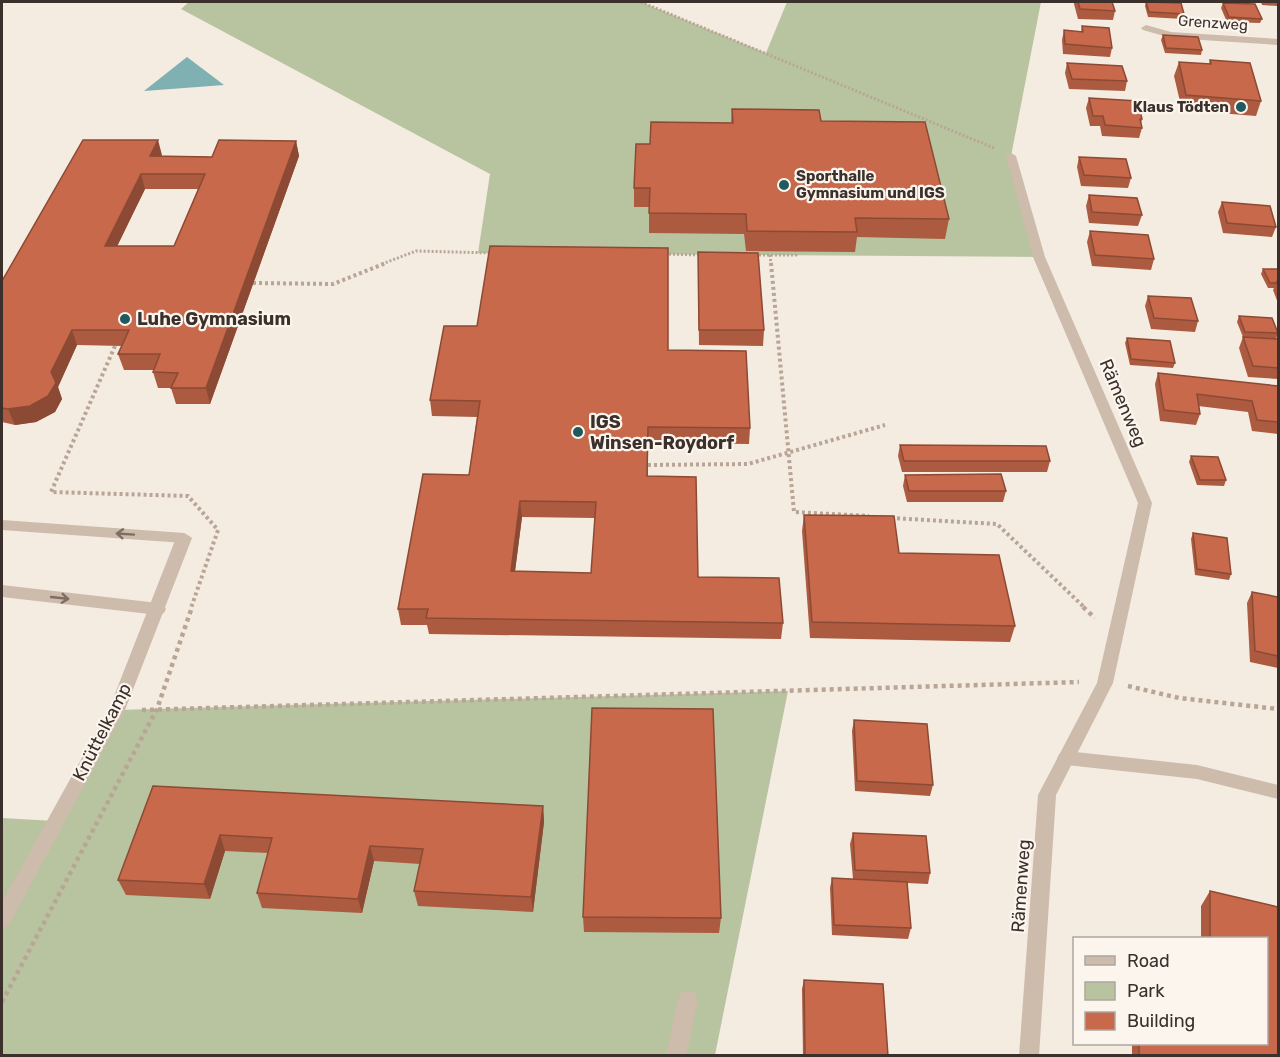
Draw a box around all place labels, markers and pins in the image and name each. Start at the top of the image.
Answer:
place label: Klaus Tödten [1133,98,1229,116]
marker: Klaus Tödten [1234,100,1248,114]
place label: Sporthalle Gymnasium und IGS [796,167,945,202]
marker: Sporthalle Gymnasium und IGS [777,178,791,192]
place label: Luhe Gymnasium [137,308,291,330]
marker: Luhe Gymnasium [118,312,132,326]
place label: IGS Winsen-Roydorf [590,411,734,454]
marker: IGS Winsen-Roydorf [571,425,585,439]

